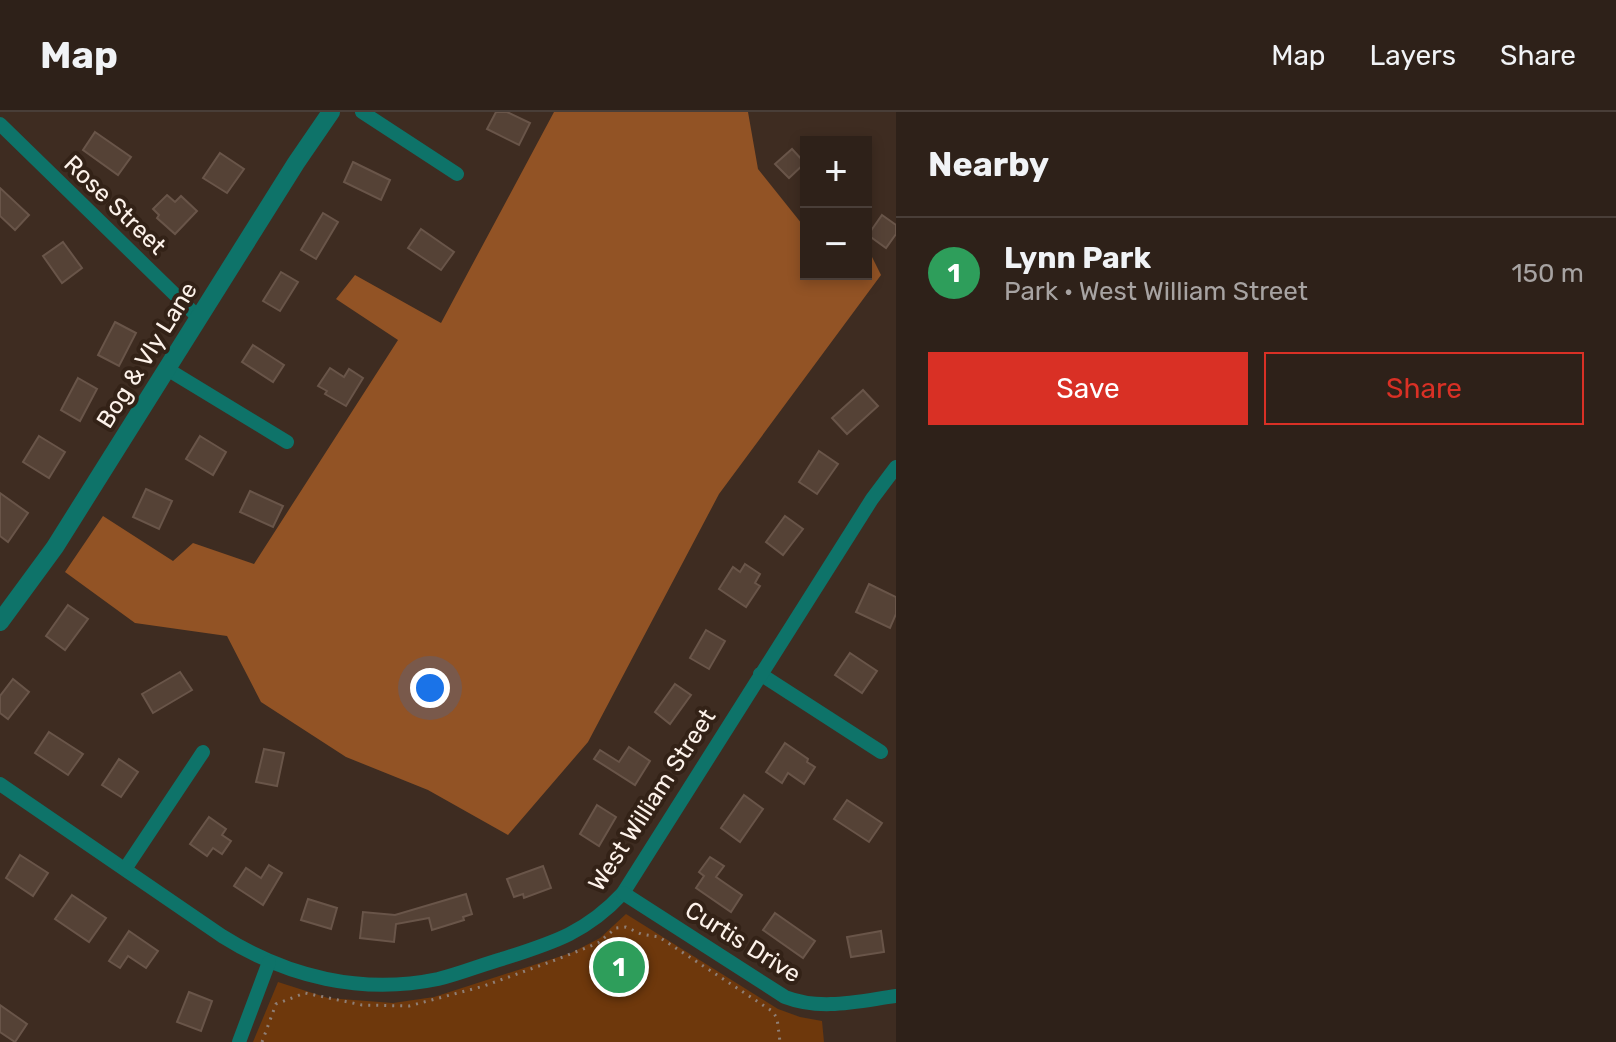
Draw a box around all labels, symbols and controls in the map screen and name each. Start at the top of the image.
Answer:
text: Map [40,32,118,78]
text: Map [1271,39,1326,72]
text: Layers [1370,39,1456,72]
text: Share [1500,39,1576,72]
map controls [800,136,872,280]
button: + [800,136,872,208]
text: Nearby [928,144,1049,185]
street label: Rose Street [58,150,172,260]
button: − [800,208,872,280]
text: Lynn Park [1004,240,1151,276]
text: 1 [948,258,960,289]
text: 150 m [1511,258,1584,289]
text: Park · West William Street [1004,276,1308,307]
street label: Bog & Vly Lane [91,277,203,433]
button: Save [928,352,1248,425]
button: Share [1264,352,1584,425]
your location [410,668,450,708]
street label: West William Street [583,704,721,896]
street label: Curtis Drive [680,896,806,988]
pin: 1 [593,937,645,997]

